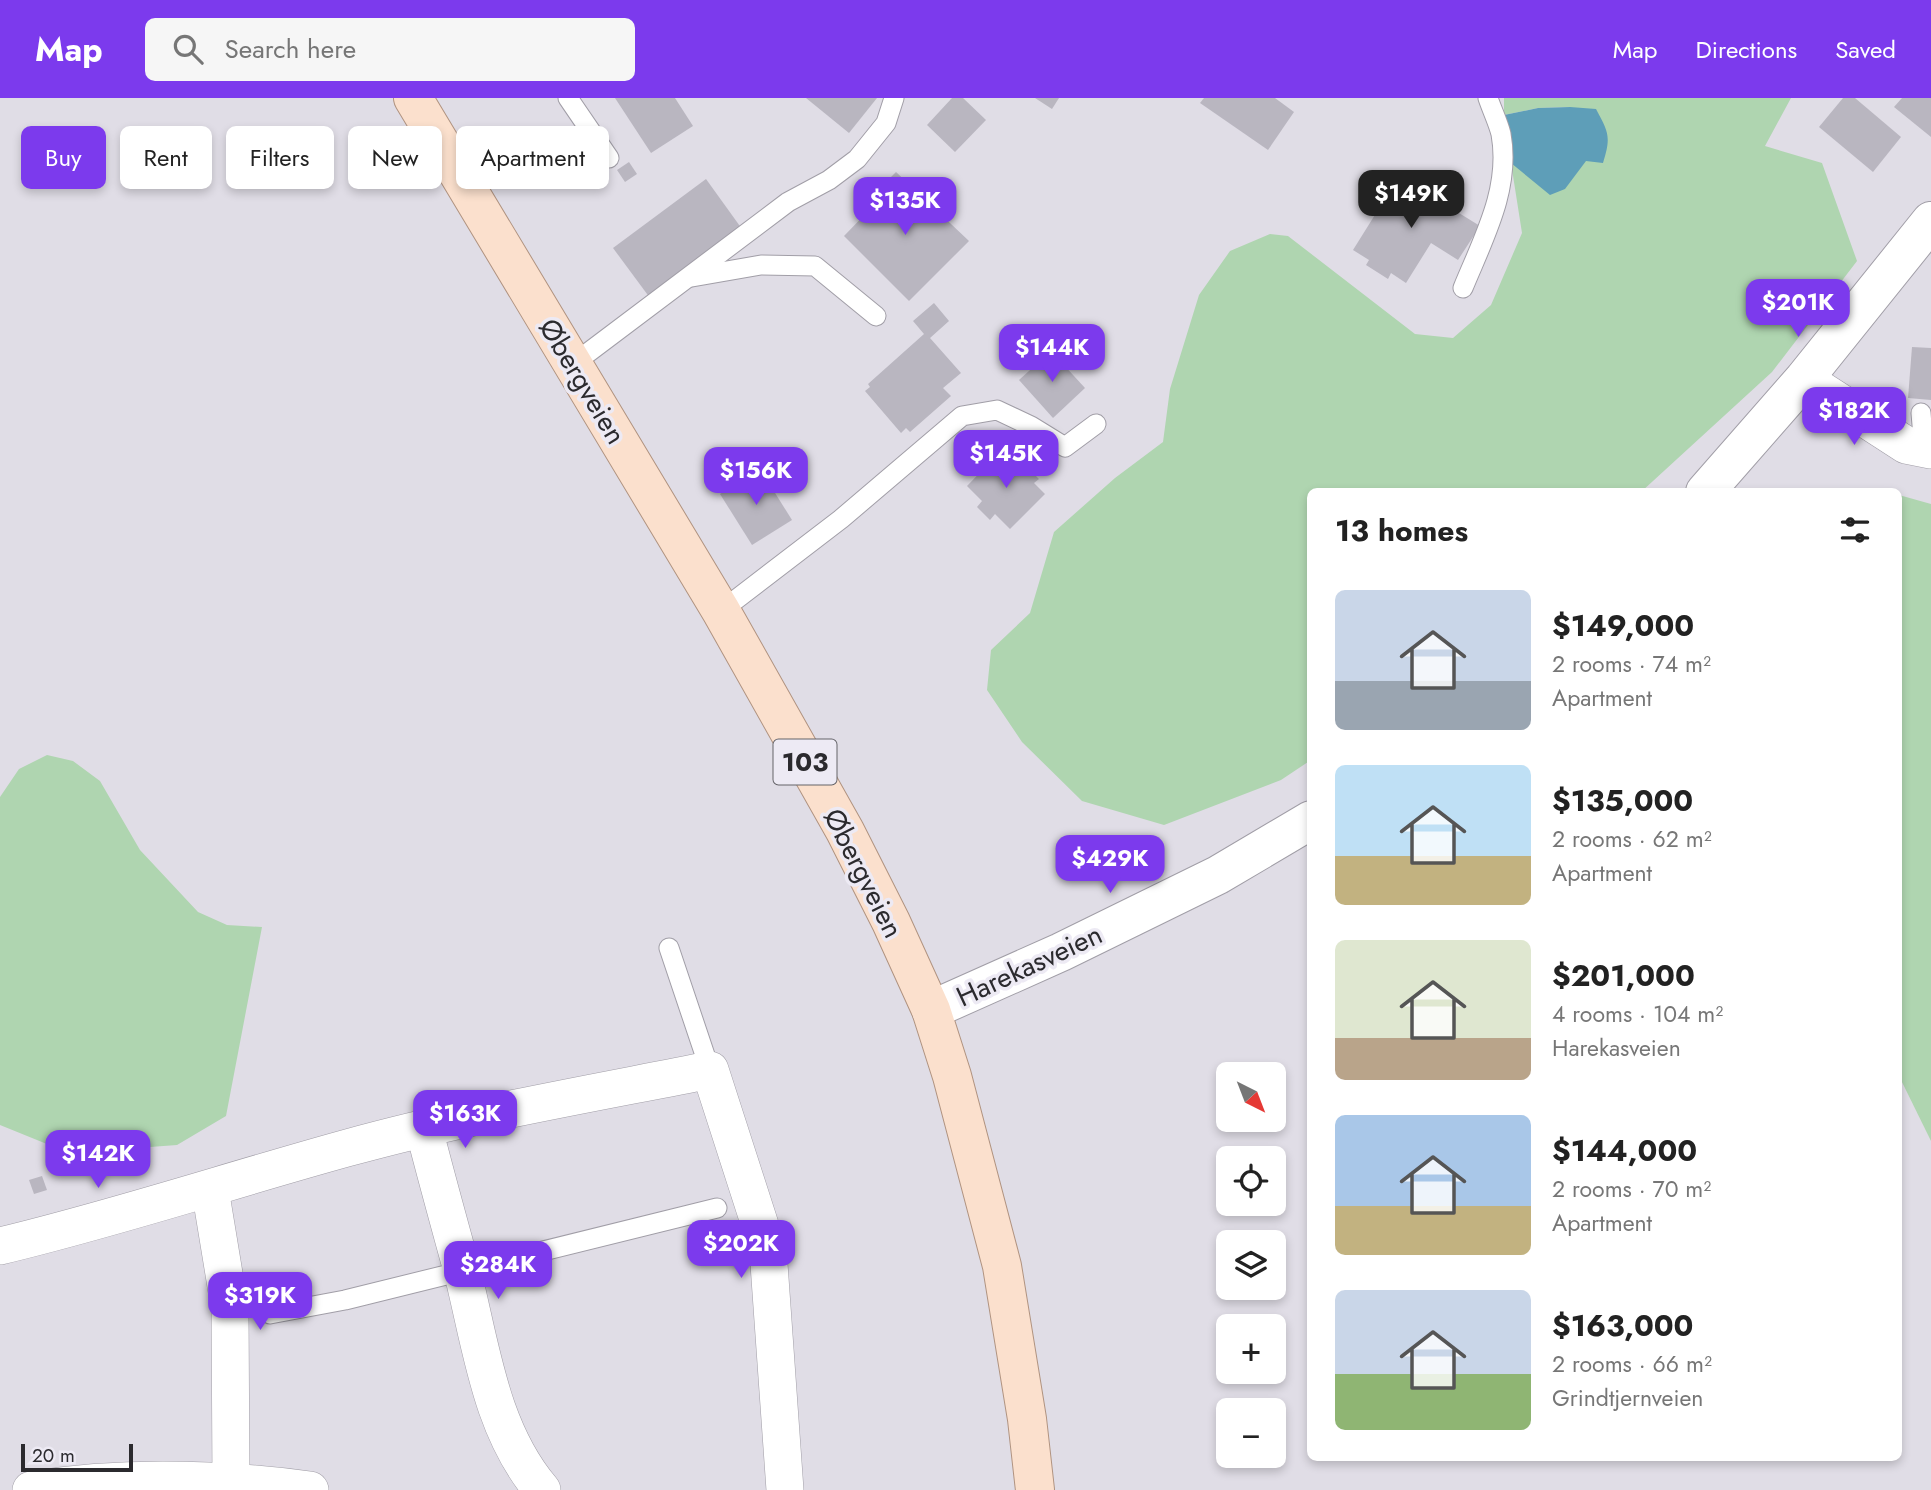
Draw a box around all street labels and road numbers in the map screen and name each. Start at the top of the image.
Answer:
street label: Øbergveien [529,311,636,452]
road number: 103 [774,740,836,784]
street label: Øbergveien [813,801,914,945]
street label: Harekasveien [950,914,1109,1017]

